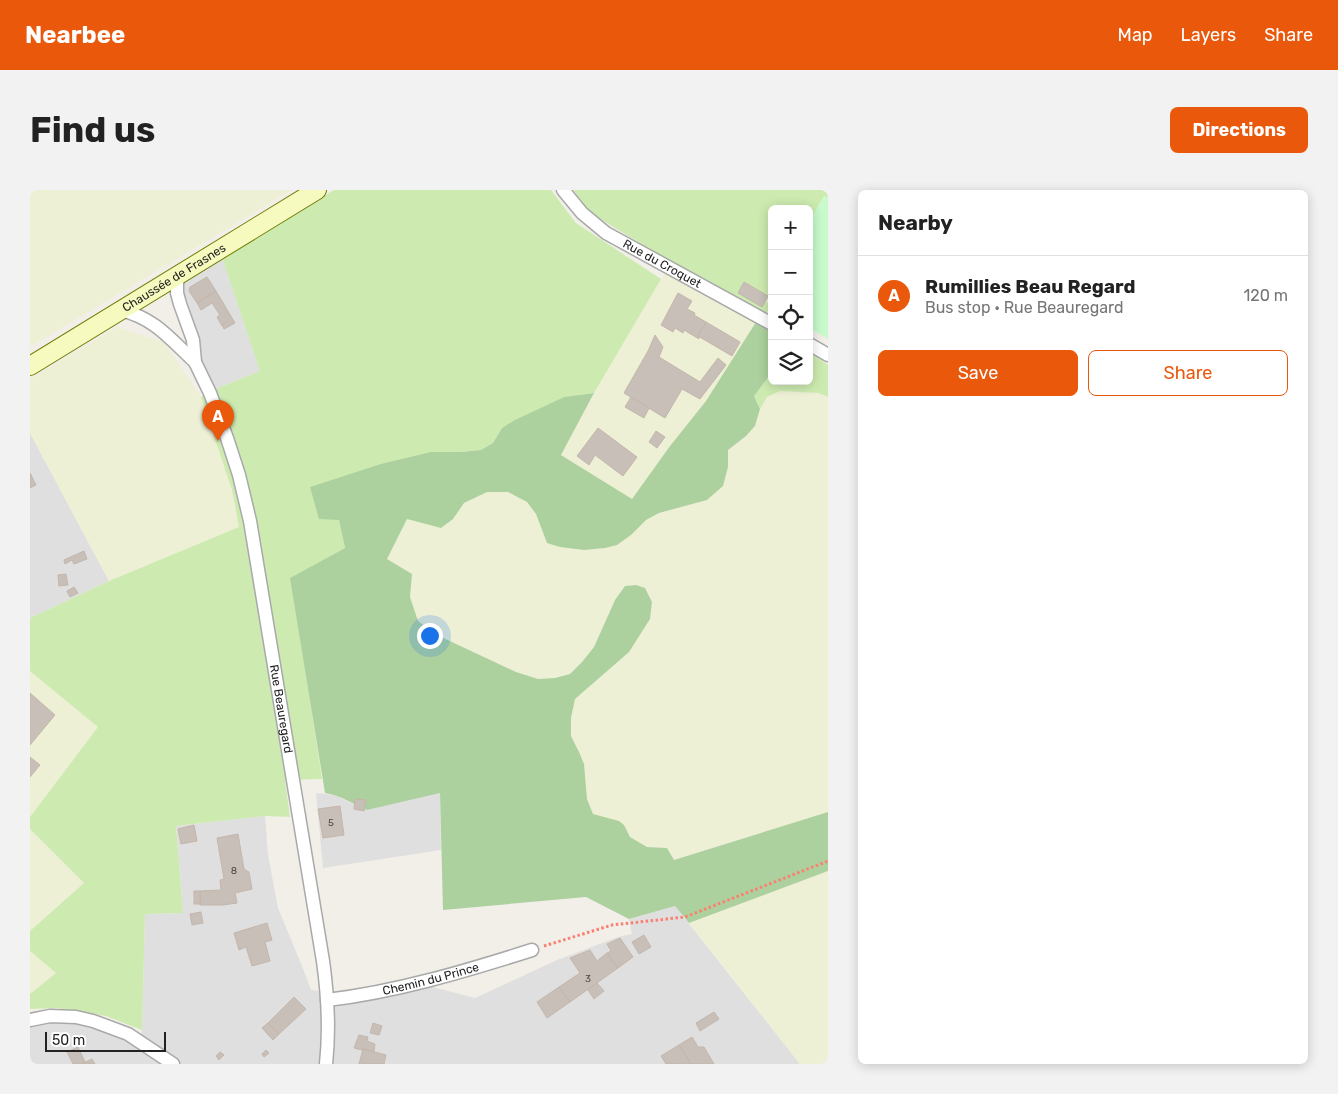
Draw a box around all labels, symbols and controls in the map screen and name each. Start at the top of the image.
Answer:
text: Nearbee [25,21,125,49]
text: Map [1118,24,1153,46]
text: Layers [1181,24,1236,46]
text: Share [1264,24,1313,46]
button: Directions [1170,107,1308,153]
text: Find us [30,109,155,151]
map controls [768,205,813,385]
button: + [768,205,813,250]
text: Nearby [878,210,953,235]
street label: Rue du Croquet [620,237,704,291]
street label: Chaussée de Frasnes [120,241,228,315]
button: − [768,250,813,295]
text: Rumillies Beau Regard [925,275,1135,298]
text: A [888,286,900,305]
text: 120 m [1243,286,1288,305]
button: locate [768,295,813,340]
text: Bus stop · Rue Beauregard [925,298,1123,317]
button: layers [768,340,813,385]
button: Save [878,350,1078,396]
button: Share [1088,350,1288,396]
pin: A [202,400,234,441]
your location [417,623,443,649]
street label: Rue Beauregard [267,663,295,754]
house number: 5 [328,817,334,829]
house number: 8 [231,865,237,877]
street label: Chemin du Prince [381,960,481,998]
house number: 3 [585,973,591,985]
scale bar [45,1029,166,1052]
text: 50 m [52,1032,85,1049]

